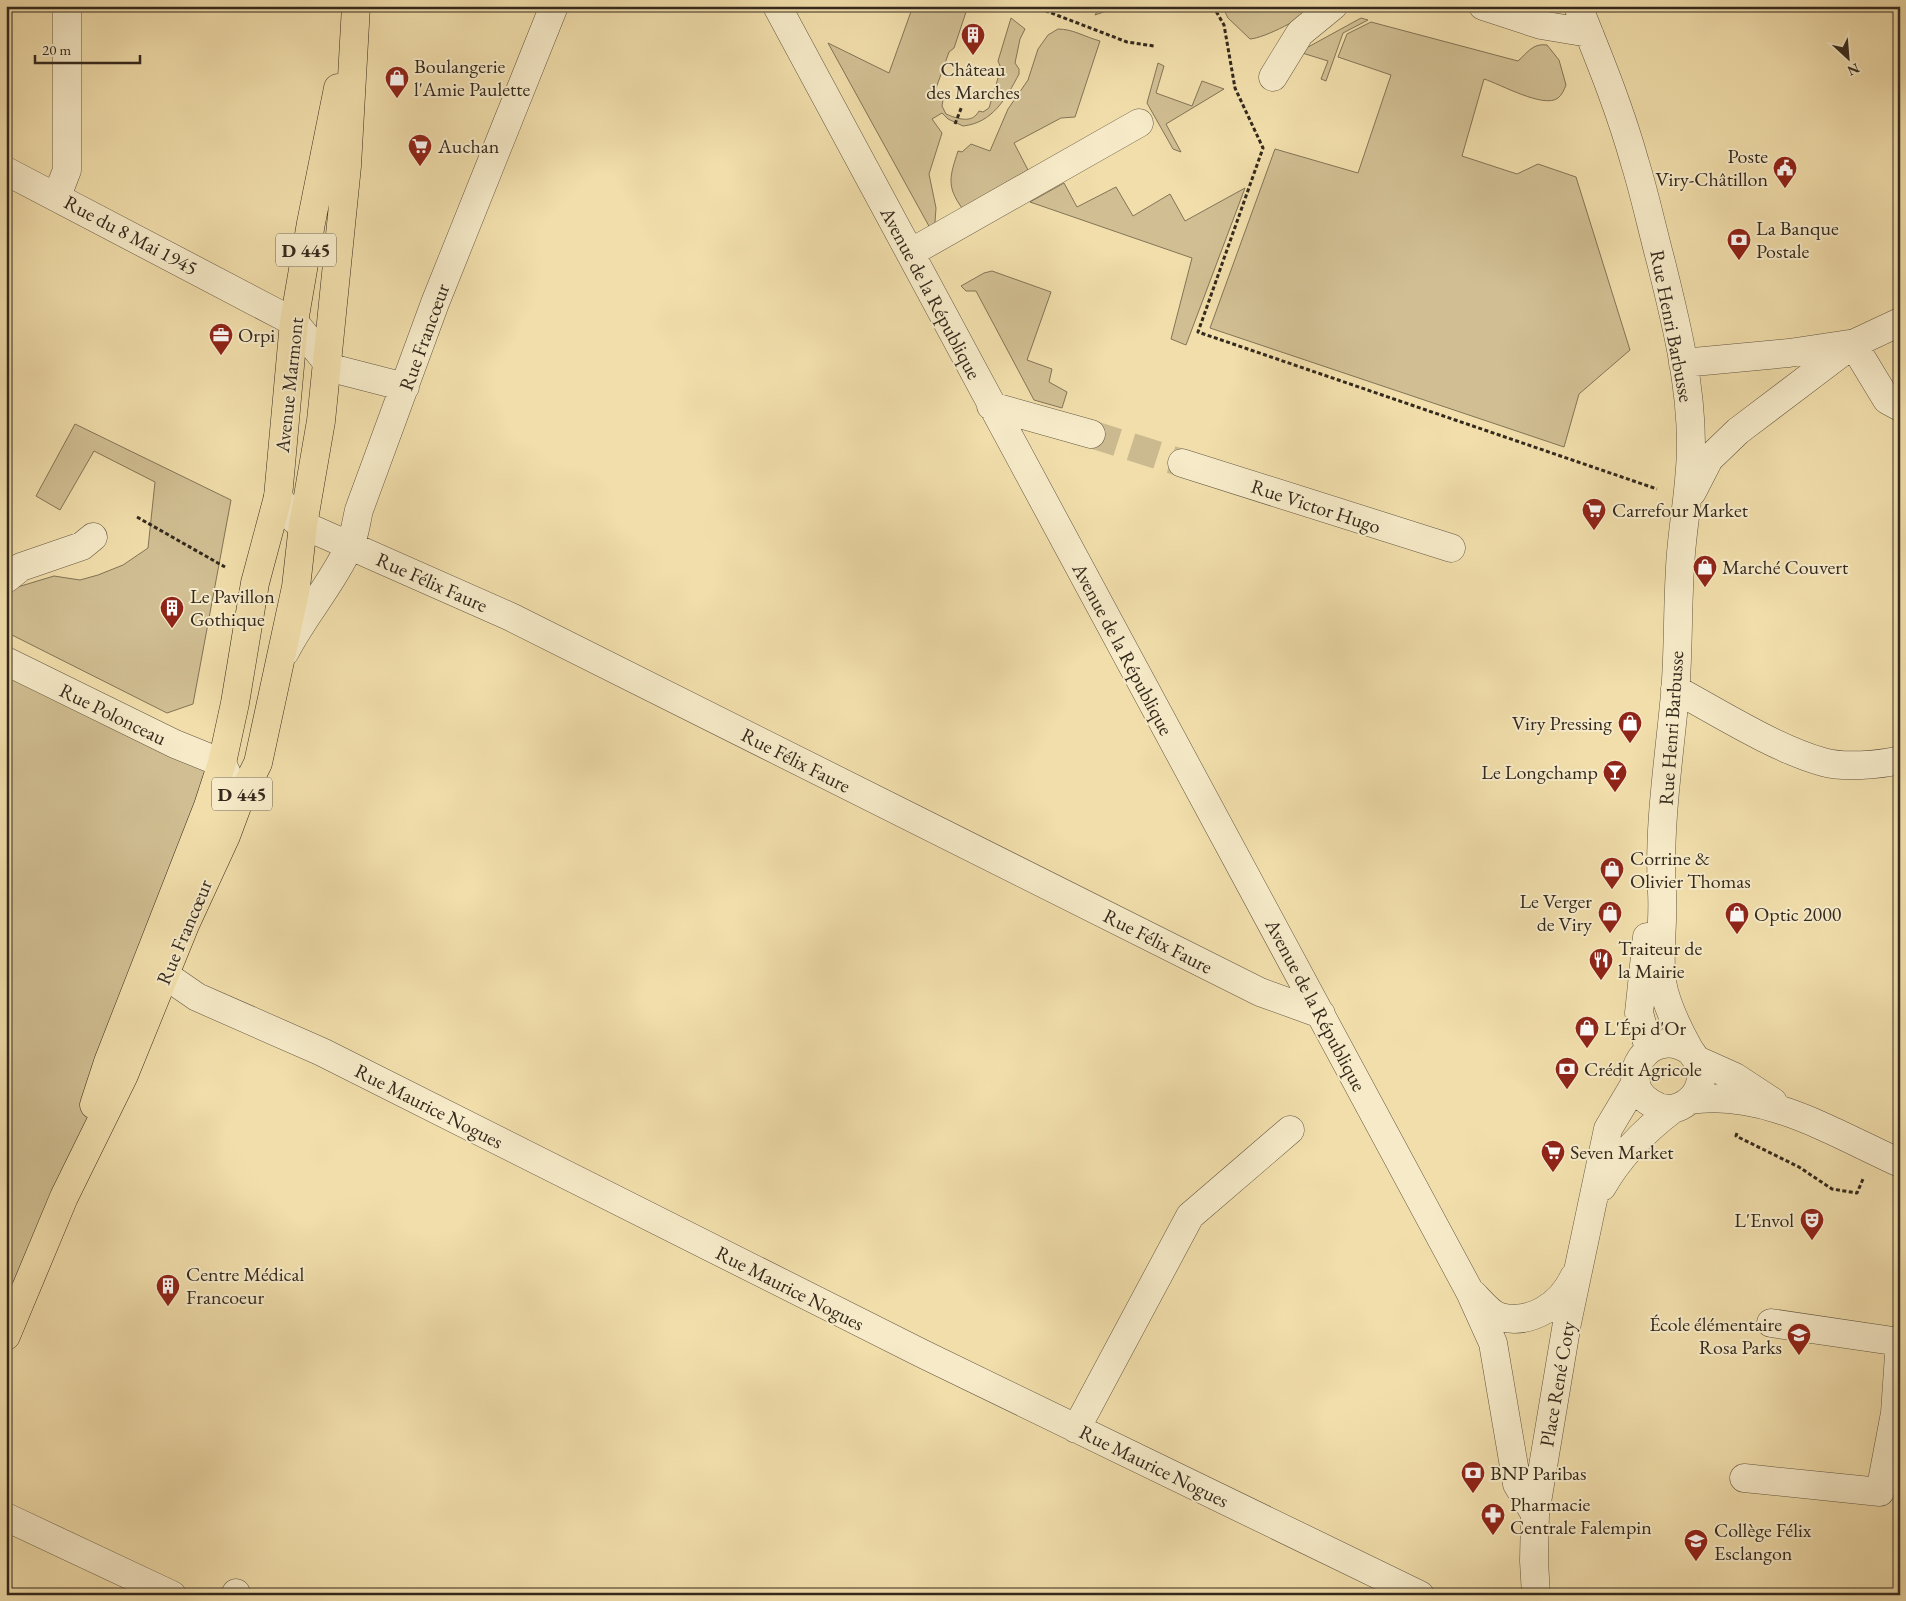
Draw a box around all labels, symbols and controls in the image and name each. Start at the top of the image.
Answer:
building icon: Château des Marches [960,22,986,56]
scale bar [35,32,140,64]
north arrow [1824,32,1874,82]
text: 20 m [42,40,71,59]
place label: Boulangerie l'Amie Paulette [414,53,531,102]
place label: Château des Marches [926,56,1020,105]
text: N [1844,59,1863,81]
shop icon: Boulangerie l'Amie Paulette [384,65,410,99]
supermarket icon: Auchan [407,133,433,167]
place label: Auchan [437,133,500,159]
place label: Poste Viry-Châtillon [1655,143,1768,192]
public building icon: Poste Viry-Châtillon [1772,155,1798,189]
street label: Rue du 8 Mai 1945 [60,189,202,281]
street label: Avenue de la République [874,201,988,384]
place label: La Banque Postale [1756,215,1839,264]
bank icon: La Banque Postale [1726,227,1752,261]
road number: D 445 [276,234,336,266]
street label: Rue Henri Barbusse [1644,248,1700,405]
street label: Rue Francœur [393,280,456,394]
street label: Avenue Marmont [269,315,309,455]
office icon: Orpi [208,322,234,356]
place label: Orpi [238,322,275,348]
street label: Rue Victor Hugo [1248,473,1384,539]
supermarket icon: Carrefour Market [1581,497,1607,531]
place label: Carrefour Market [1612,497,1749,523]
street label: Rue Félix Faure [372,546,492,618]
shop icon: Marché Couvert [1692,554,1718,588]
place label: Marché Couvert [1722,554,1849,580]
street label: Avenue de la République [1066,557,1180,740]
place label: Le Pavillon Gothique [190,583,275,632]
building icon: Le Pavillon Gothique [159,595,185,629]
street label: Rue Henri Barbusse [1653,650,1689,806]
street label: Rue Polonceau [55,677,171,751]
place label: Viry Pressing [1512,710,1612,736]
shop icon: Viry Pressing [1617,710,1643,744]
street label: Rue Félix Faure [737,721,855,799]
place label: Le Longchamp [1481,759,1598,785]
bar icon: Le Longchamp [1602,759,1628,793]
road number: D 445 [212,778,272,811]
place label: Corrine & Olivier Thomas [1630,845,1751,894]
shop icon: Corrine & Olivier Thomas [1599,856,1625,890]
street label: Rue Francœur [150,875,218,989]
place label: Le Verger de Viry [1519,888,1592,937]
shop icon: Le Verger de Viry [1597,900,1623,934]
shop icon: Optic 2000 [1724,901,1750,935]
place label: Optic 2000 [1754,901,1842,927]
street label: Rue Félix Faure [1099,902,1217,980]
street label: Avenue de la République [1259,913,1373,1096]
place label: Traiteur de la Mairie [1618,935,1702,984]
restaurant icon: Traiteur de la Mairie [1588,947,1614,981]
shop icon: L'Épi d'Or [1574,1015,1600,1049]
place label: L'Épi d'Or [1604,1015,1687,1041]
bank icon: Crédit Agricole [1554,1056,1580,1090]
place label: Crédit Agricole [1584,1056,1702,1082]
street label: Rue Maurice Nogues [350,1057,508,1155]
supermarket icon: Seven Market [1540,1139,1566,1173]
place label: Seven Market [1570,1139,1674,1165]
place label: L'Envol [1734,1207,1794,1233]
theatre icon: L'Envol [1799,1207,1825,1241]
street label: Rue Maurice Nogues [711,1239,869,1337]
place label: Centre Médical Francoeur [186,1261,304,1310]
building icon: Centre Médical Francoeur [155,1273,181,1307]
place label: École élémentaire Rosa Parks [1649,1311,1782,1360]
street label: Place René Coty [1533,1319,1581,1449]
school or university icon: École élémentaire Rosa Parks [1786,1322,1812,1356]
street label: Rue Maurice Nogues [1075,1419,1233,1513]
bank icon: BNP Paribas [1460,1460,1486,1494]
place label: BNP Paribas [1490,1460,1587,1486]
place label: Pharmacie Centrale Falempin [1510,1491,1652,1540]
pharmacy icon: Pharmacie Centrale Falempin [1480,1502,1506,1536]
place label: Collège Félix Esclangon [1714,1517,1812,1566]
school or university icon: Collège Félix Esclangon [1683,1528,1709,1562]

